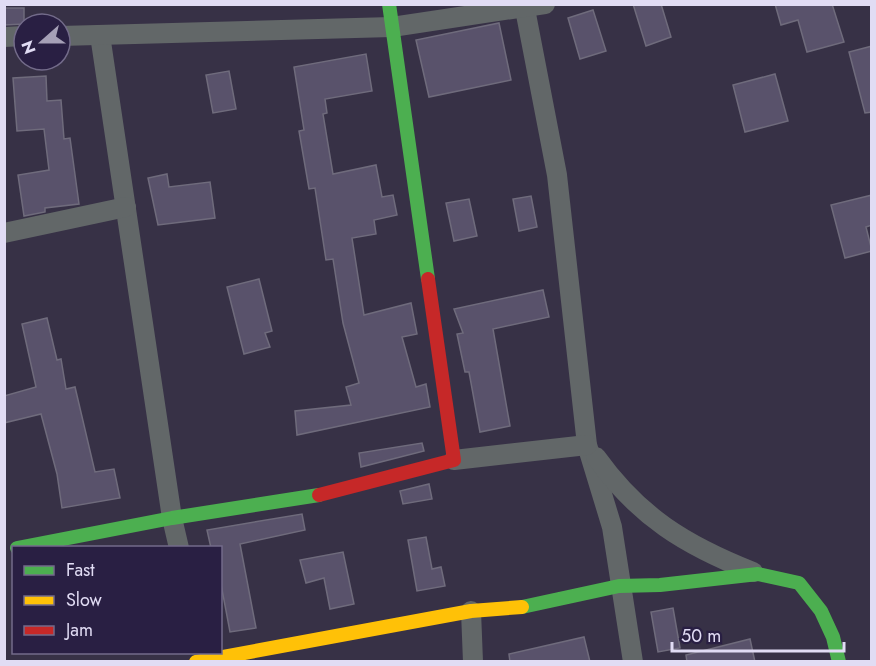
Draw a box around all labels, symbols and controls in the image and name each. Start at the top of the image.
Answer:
north arrow [12,12,72,72]
text: N [15,37,41,57]
legend [12,546,222,654]
text: Fast [66,557,95,583]
text: Slow [66,587,103,613]
scale bar [672,615,844,653]
text: Jam [64,617,93,643]
text: 50 m [681,623,721,649]

